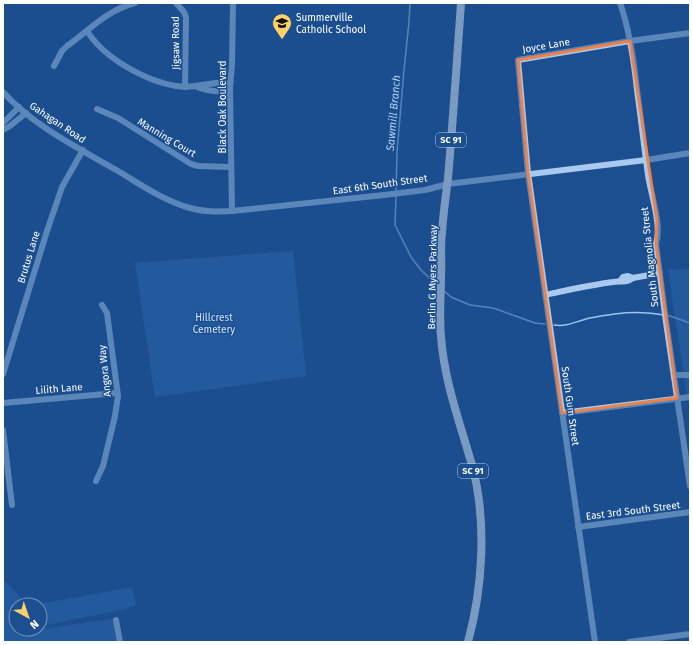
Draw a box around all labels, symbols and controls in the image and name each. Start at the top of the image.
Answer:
school or university icon: Summerville Catholic School [271,12,293,40]
place label: Summerville Catholic School [296,12,366,36]
street label: Jigsaw Road [170,16,182,70]
street label: Joyce Lane [521,36,571,56]
street label: Black Oak Boulevard [217,61,229,153]
water label: Sawmill Branch [384,74,403,153]
street label: Gahagan Road [27,100,88,146]
street label: Manning Court [135,116,198,160]
road number: SC 91 [436,133,466,147]
street label: East 6th South Street [332,172,429,198]
street label: South Magnolia Street [639,206,661,307]
street label: Berlin G Myers Parkway [426,225,440,329]
street label: Brutus Lane [15,230,43,285]
park label: Hillcrest Cemetery [193,312,235,336]
street label: Angora Way [96,344,114,398]
street label: South Gum Street [559,366,582,447]
street label: Lilith Lane [35,381,83,397]
road number: SC 91 [458,464,488,478]
street label: East 3rd South Street [585,499,681,523]
north arrow [8,597,48,637]
text: N [27,617,41,632]

